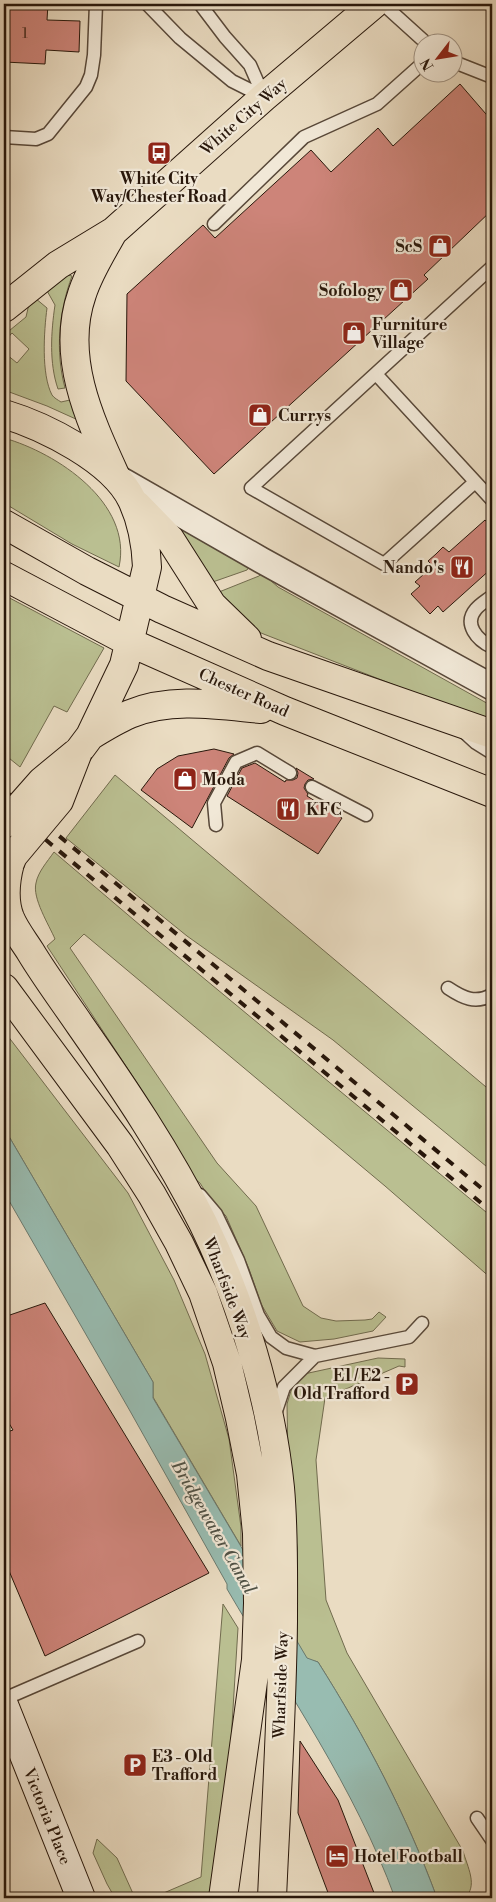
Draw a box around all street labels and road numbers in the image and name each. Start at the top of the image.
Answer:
street label: White City Way [196,74,291,160]
street label: Chester Road [195,664,292,722]
street label: Wharfside Way [198,1234,256,1342]
street label: Wharfside Way [269,1631,293,1740]
street label: Victoria Place [18,1764,75,1868]

